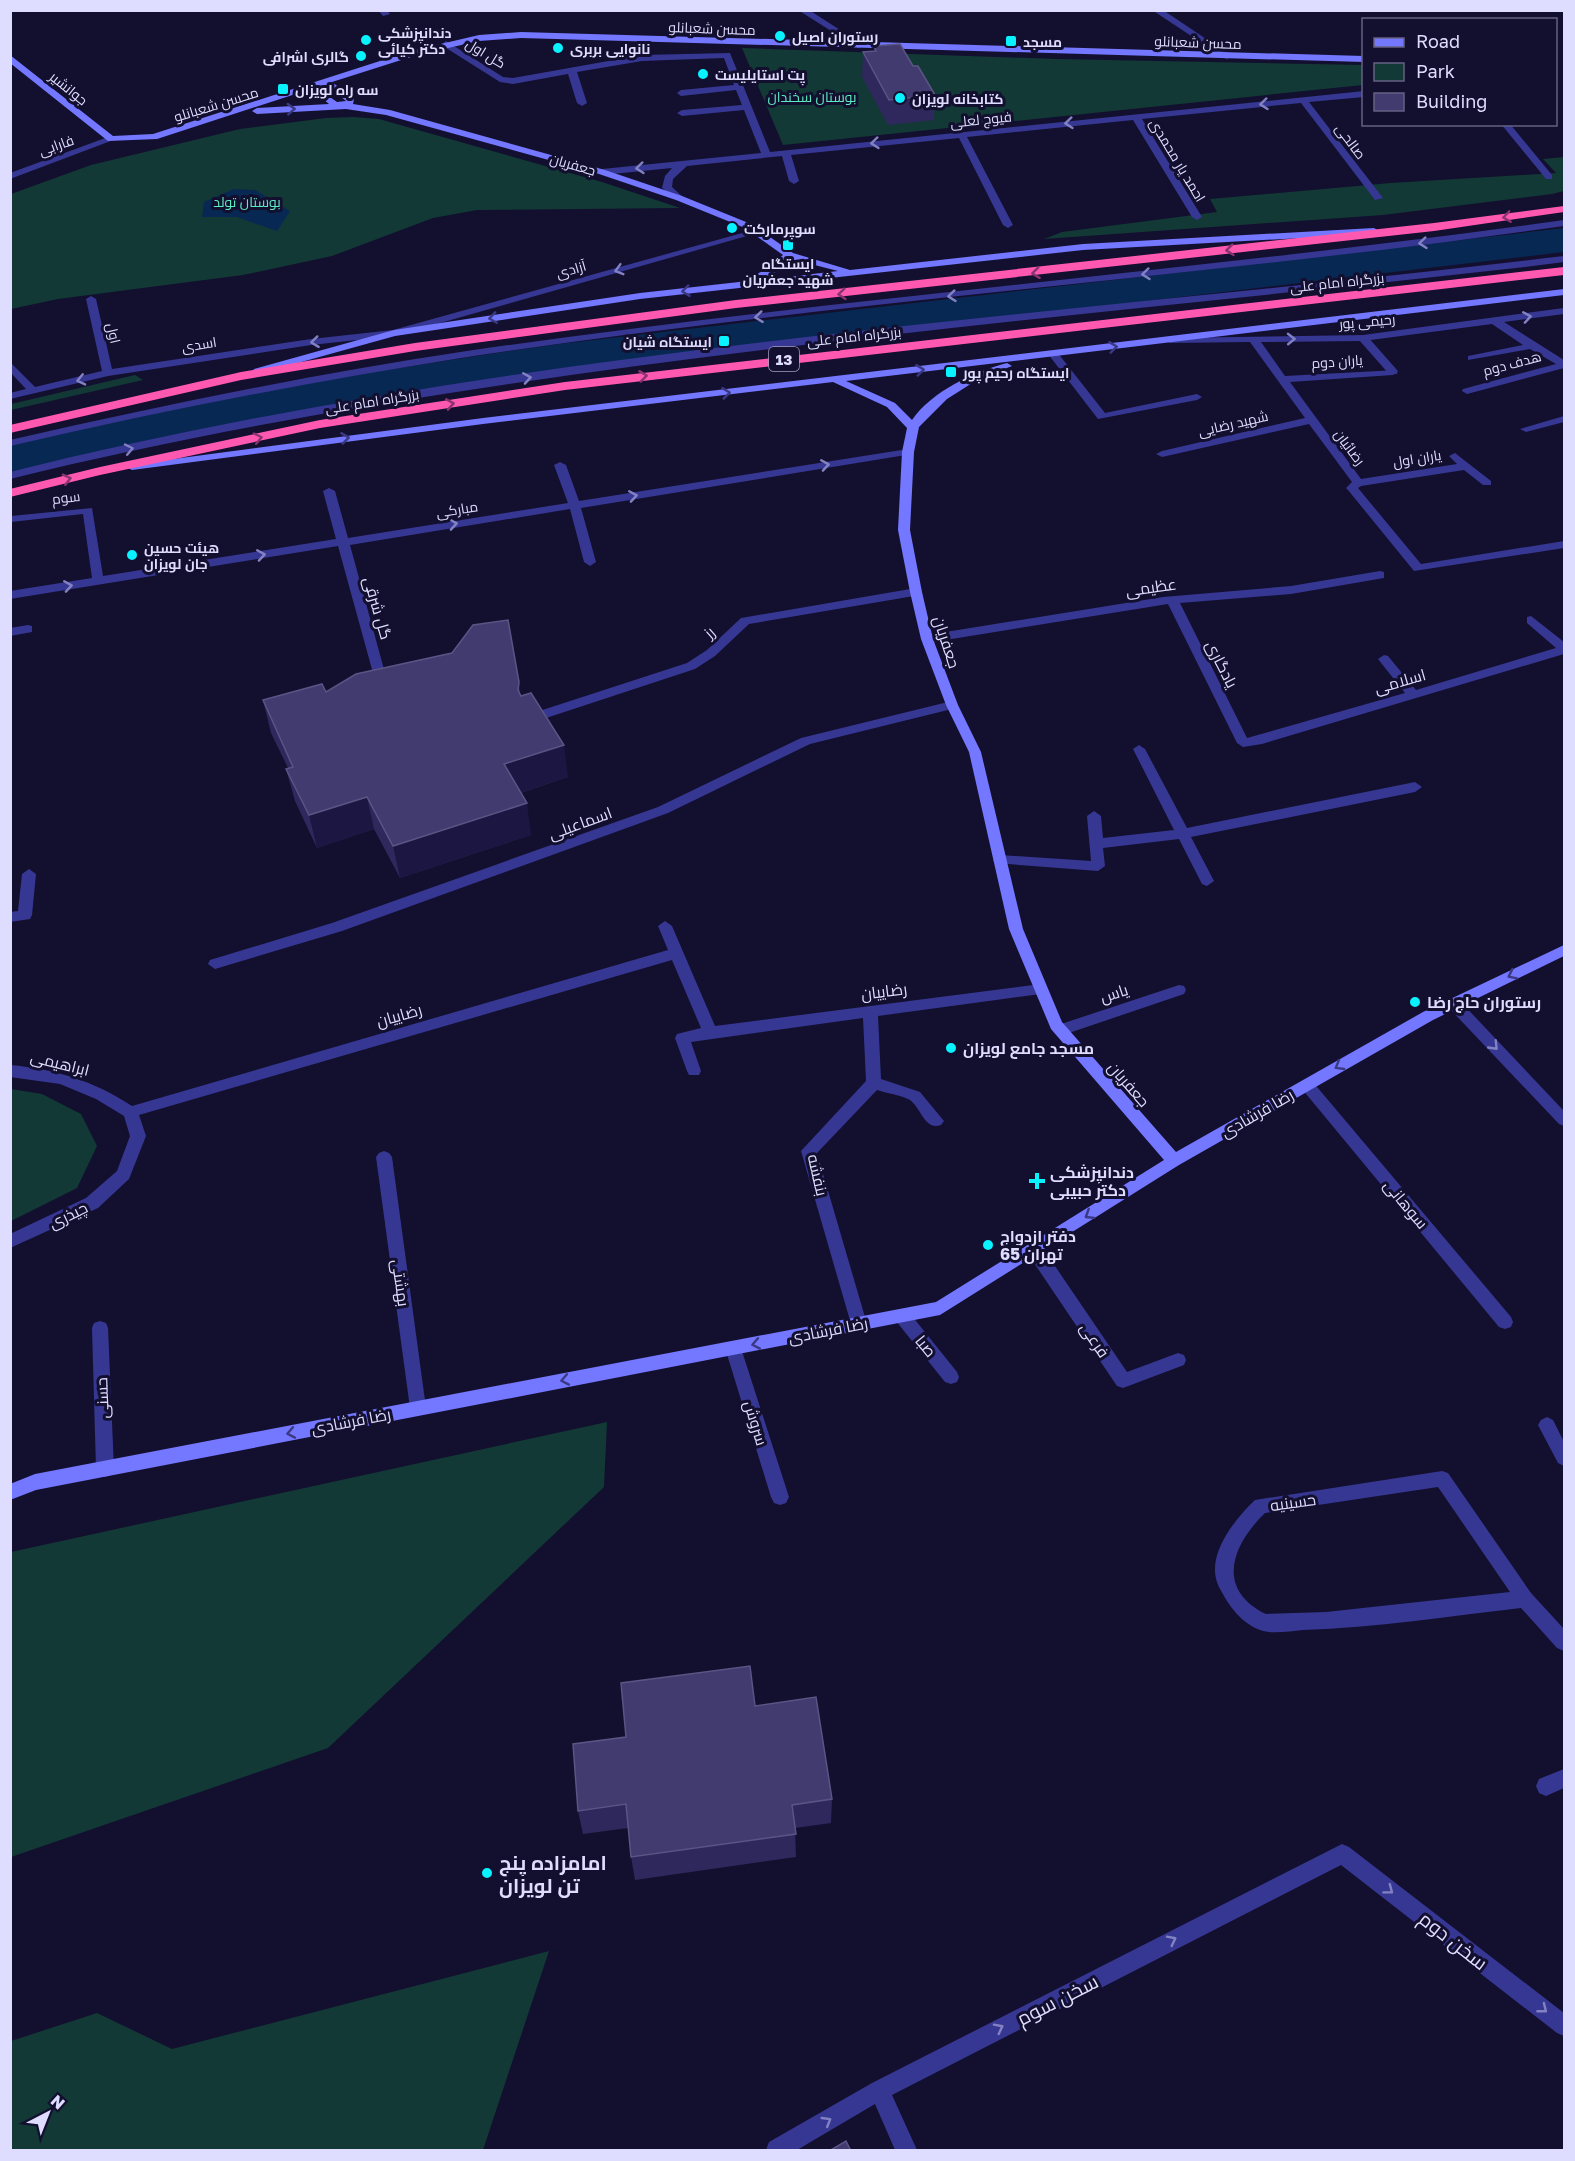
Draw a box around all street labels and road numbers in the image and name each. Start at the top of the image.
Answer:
street label: محسن شعبانلو [668,18,756,38]
street label: محسن شعبانلو [1154,32,1242,52]
street label: گل اول [462,35,509,72]
street label: جوانشیر [46,67,91,108]
street label: محسن شعبانلو [172,83,260,125]
street label: فیوج لعلی [949,107,1013,132]
street label: احمد یار محمدی [1147,115,1209,205]
street label: صالحی [1332,120,1370,162]
street label: فارابی [36,131,76,159]
street label: جعفریان [548,149,598,179]
street label: آزادی [554,257,588,281]
street label: بزرگراه امام علی [1289,269,1385,297]
street label: رحیمی پور [1337,310,1396,334]
street label: اول [102,321,125,345]
street label: بزرگراه امام علی [806,323,902,351]
street label: اسدی [180,333,218,355]
road number: 13 [769,347,799,371]
street label: هدف دوم [1481,347,1544,381]
street label: یاران دوم [1311,351,1364,373]
street label: بزرگراه امام علی [324,385,420,419]
street label: شهید رضایی [1196,407,1270,439]
street label: رضائیان [1331,426,1369,468]
street label: یاران اول [1392,446,1443,471]
street label: سوم [51,487,81,509]
street label: مبارکی [435,497,479,521]
street label: گل شرقی [359,574,396,642]
street label: عظیمی [1124,574,1178,601]
street label: جعفریان [928,613,965,671]
street label: رز [698,622,719,643]
street label: یادگاری [1201,637,1243,692]
street label: اسلامی [1372,664,1428,699]
street label: اسماعیلی [545,802,615,845]
street label: رضاییان [860,978,908,1005]
street label: یاس [1097,979,1132,1008]
street label: رضاییان [374,999,424,1032]
street label: ابراهیمی [28,1046,92,1081]
street label: جعفریان [1103,1057,1154,1111]
street label: رضا فرشادی [1217,1084,1297,1143]
street label: بنفشه [804,1152,832,1198]
street label: سوهانی [1379,1175,1432,1233]
street label: چیذری [45,1197,92,1235]
street label: بهشتی [387,1258,414,1308]
street label: رضا فرشادی [787,1312,870,1348]
street label: فرعی [1075,1319,1114,1362]
street label: صبا [911,1331,941,1361]
street label: حسنی [91,1377,114,1419]
street label: سروش [739,1398,772,1448]
street label: رضا فرشادی [310,1403,393,1439]
street label: حسینیه [1269,1489,1317,1515]
street label: سخن دوم [1413,1906,1493,1977]
street label: سخن سوم [1012,1968,1103,2032]

